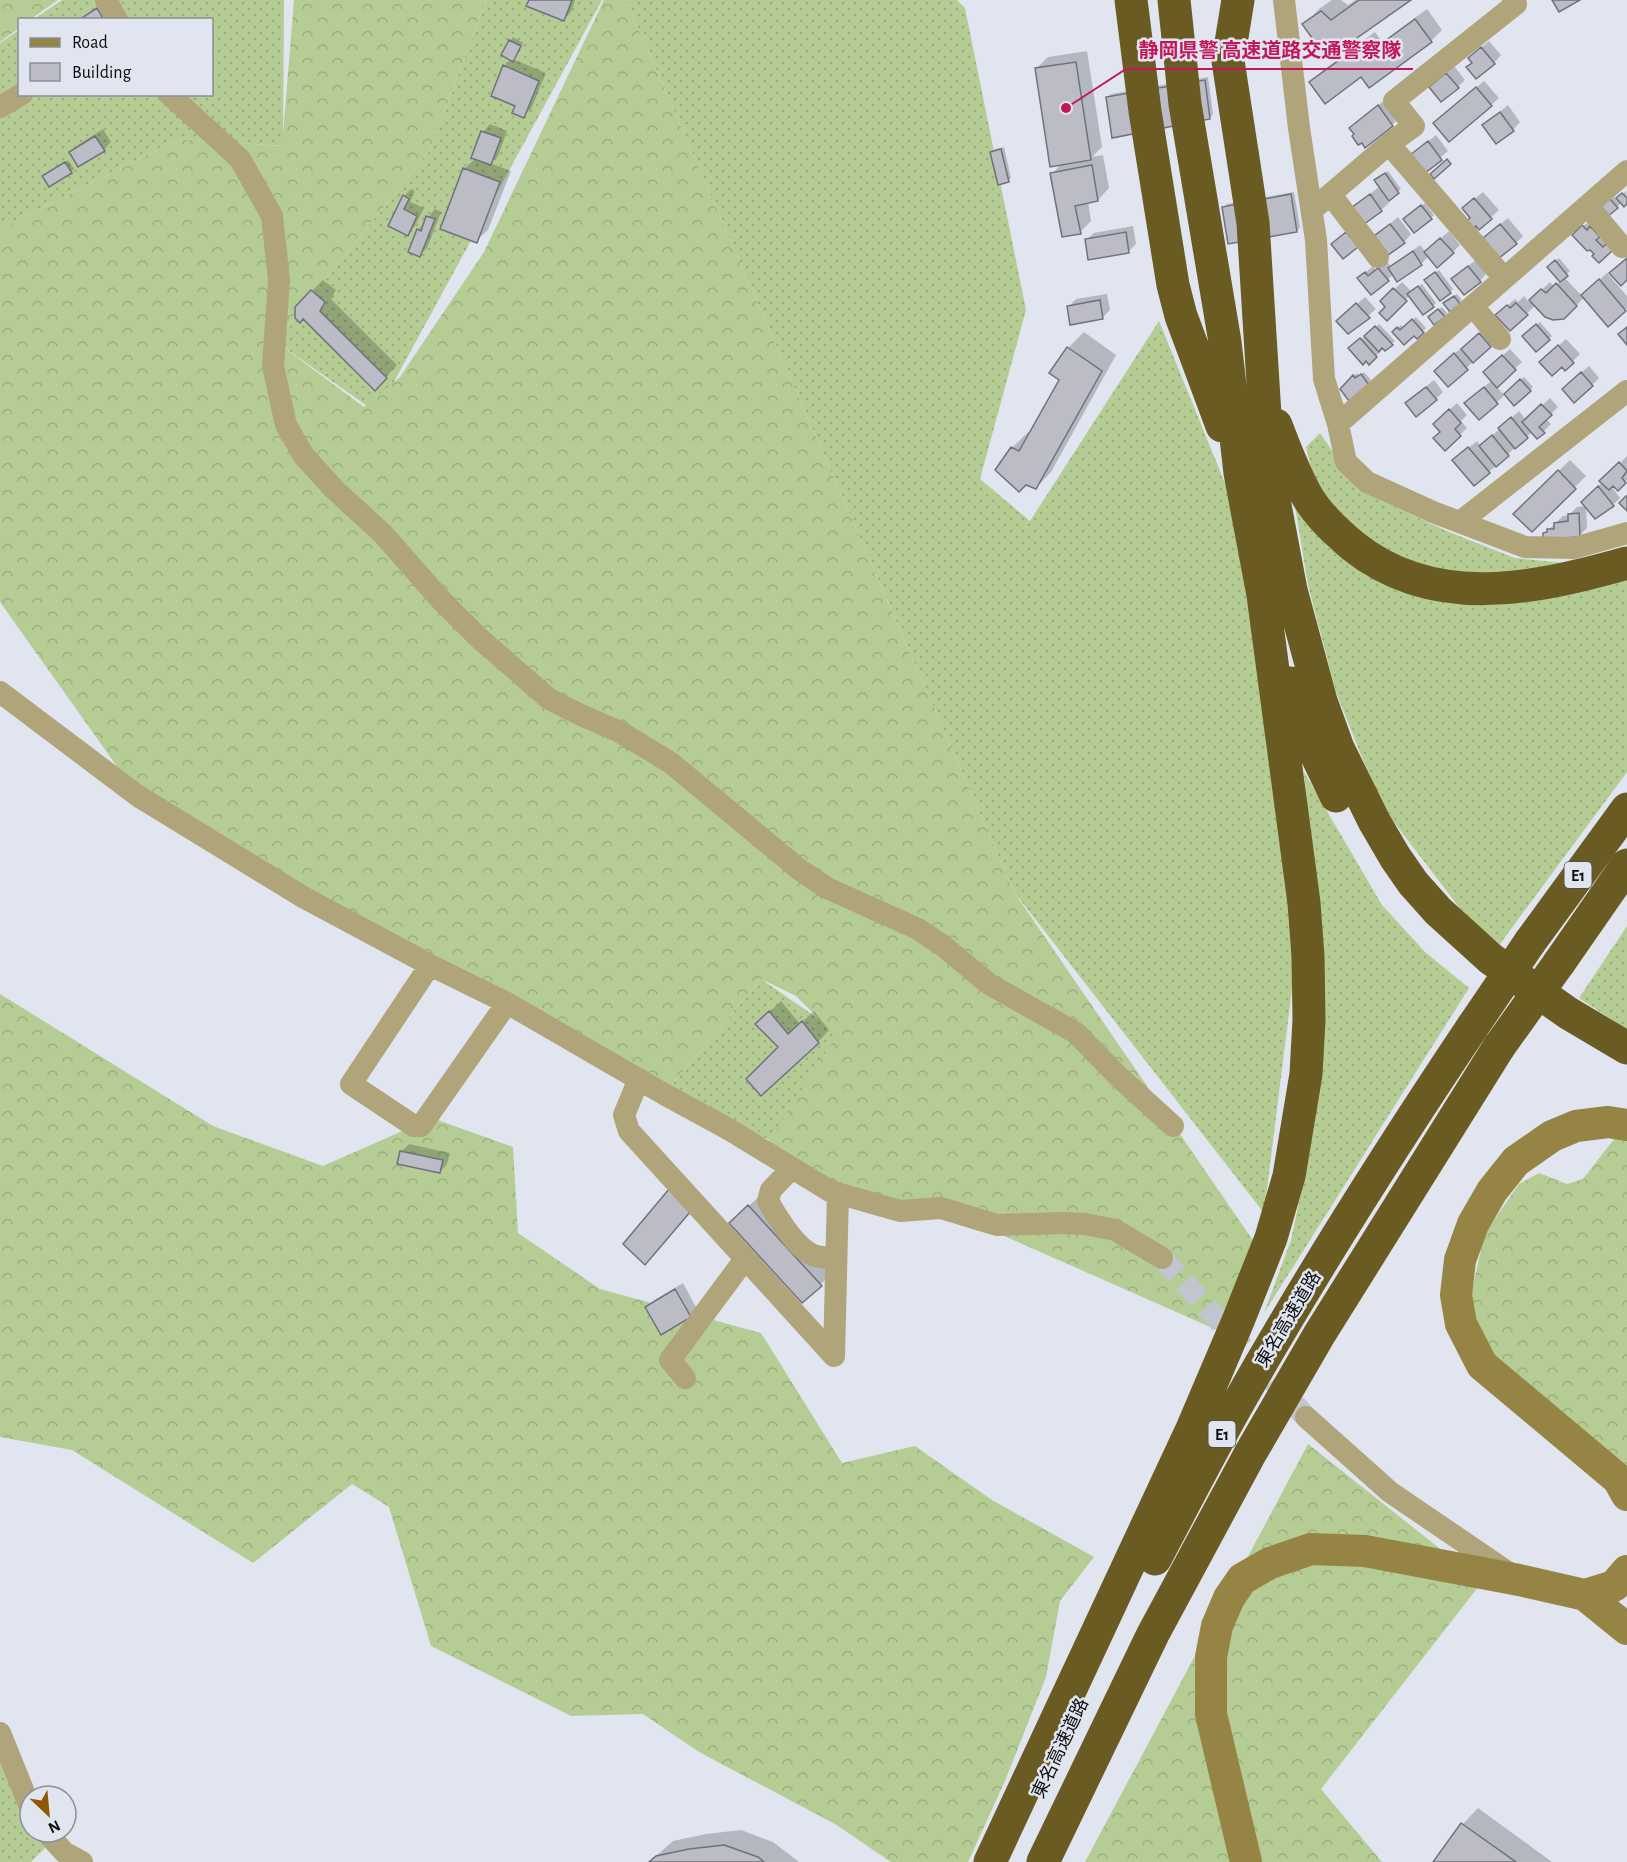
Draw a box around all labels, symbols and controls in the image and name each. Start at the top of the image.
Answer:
legend [18,18,213,96]
callout: 静岡県警 高速道路交通警察隊 [1126,31,1413,69]
text: Road [72,34,108,52]
text: 静岡県警 高速道路交通警察隊 [1138,39,1402,61]
text: Building [72,64,132,82]
road number: E1 [1564,862,1592,888]
street label: 東名高速道路 [1252,1268,1324,1370]
road number: E1 [1208,1421,1236,1447]
street label: 東名高速道路 [1028,1695,1092,1801]
north arrow [18,1784,78,1844]
text: N [46,1817,63,1836]

